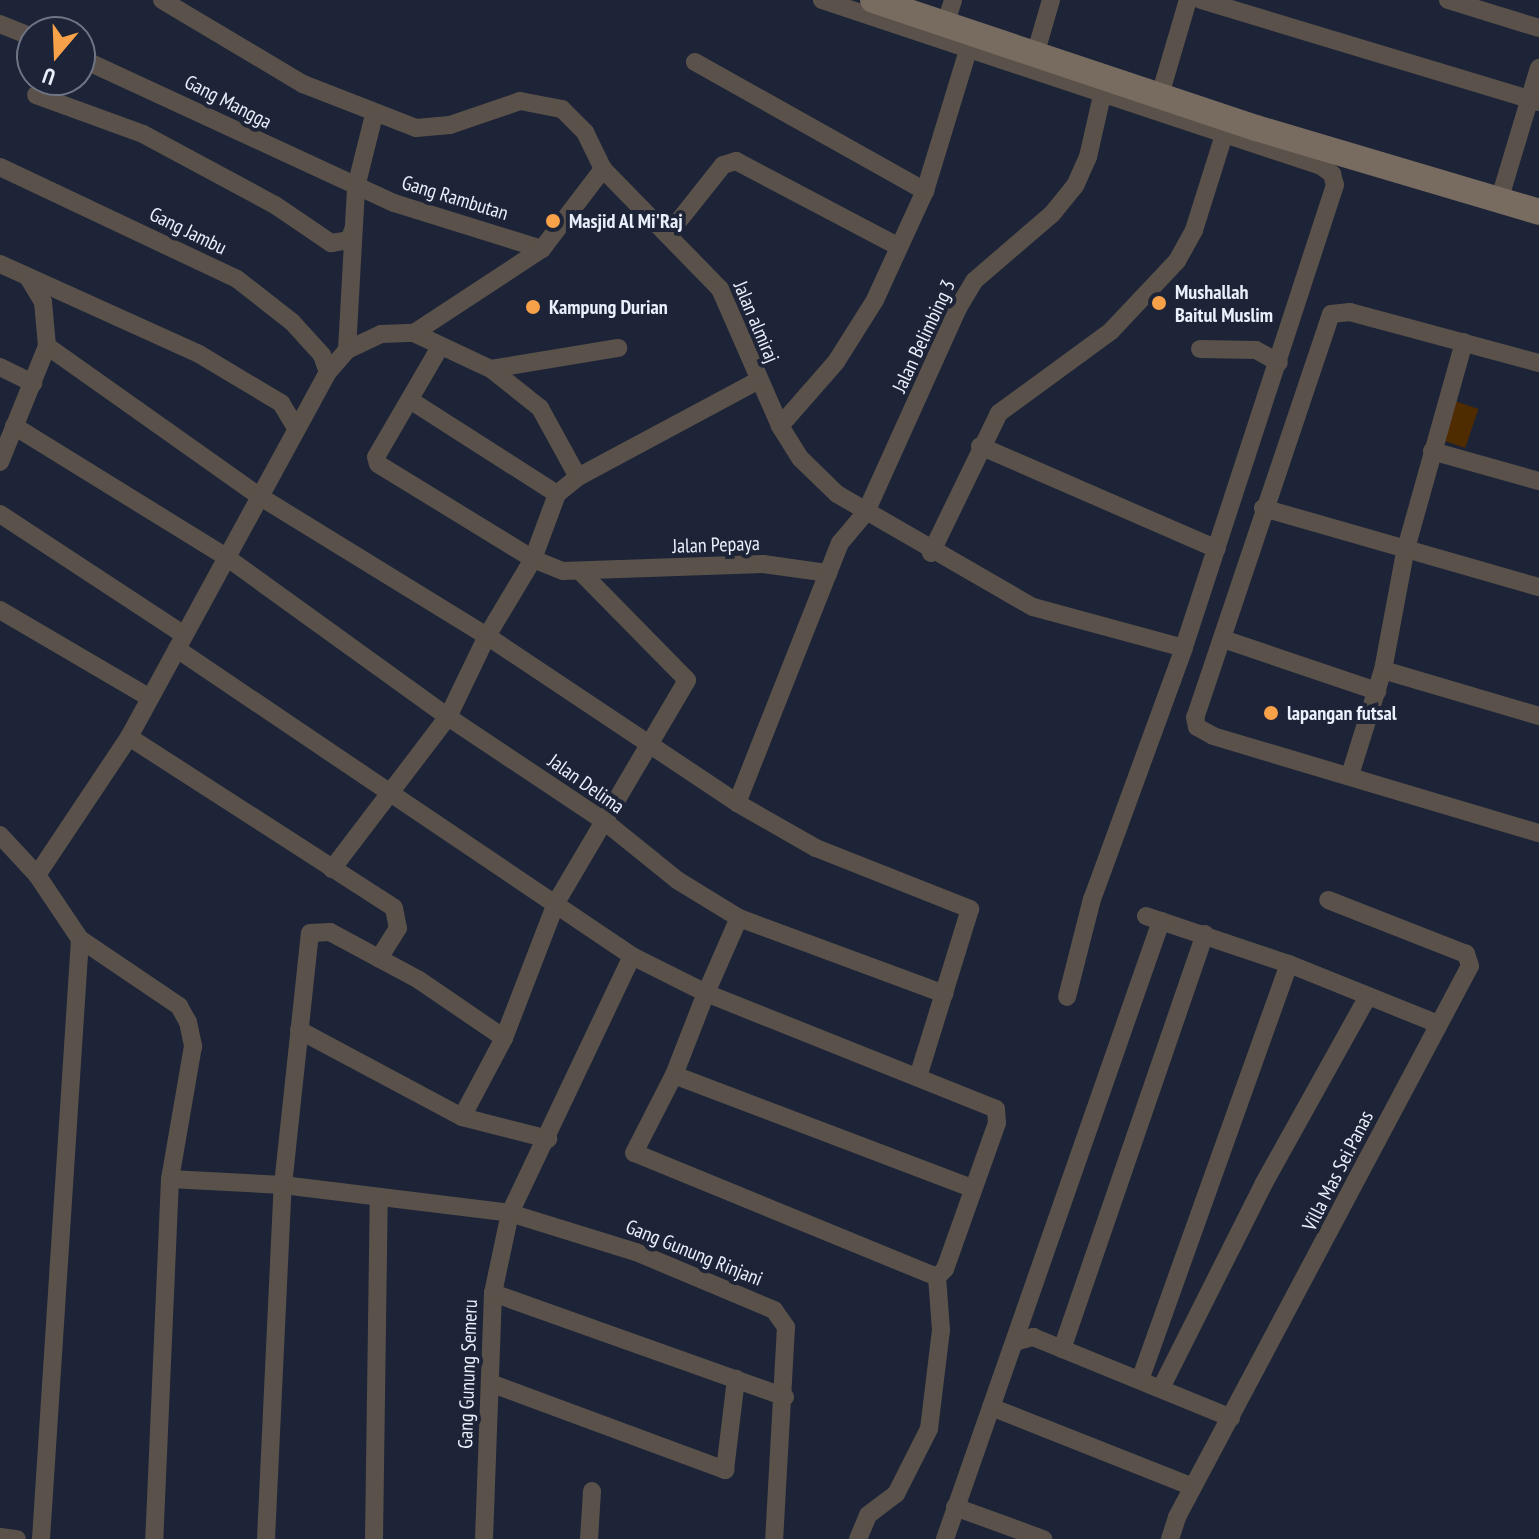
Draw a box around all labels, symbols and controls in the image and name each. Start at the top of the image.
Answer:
north arrow [16,16,96,96]
text: U [39,62,59,92]
street label: Gang Mangga [181,70,275,134]
street label: Gang Rambutan [399,170,511,226]
street label: Gang Jambu [146,202,230,260]
place label: Masjid Al Mi'Raj [569,209,683,233]
marker: Masjid Al Mi'Raj [544,212,562,230]
street label: Jalan Belimbing 3 [887,276,961,396]
street label: Jalan almiraj [728,278,784,366]
place label: Mushallah Baitul Muslim [1175,280,1273,327]
marker: Mushallah Baitul Muslim [1150,294,1168,312]
place label: Kampung Durian [549,295,668,319]
marker: Kampung Durian [524,298,542,316]
street label: Jalan Pepaya [672,531,760,559]
place label: lapangan futsal [1287,701,1397,725]
marker: lapangan futsal [1262,704,1280,722]
street label: Jalan Delima [543,749,629,819]
street label: Villa Mas Sei.Panas [1297,1107,1379,1235]
street label: Gang Gunung Rinjani [622,1215,766,1291]
street label: Gang Gunung Semeru [453,1299,483,1449]

